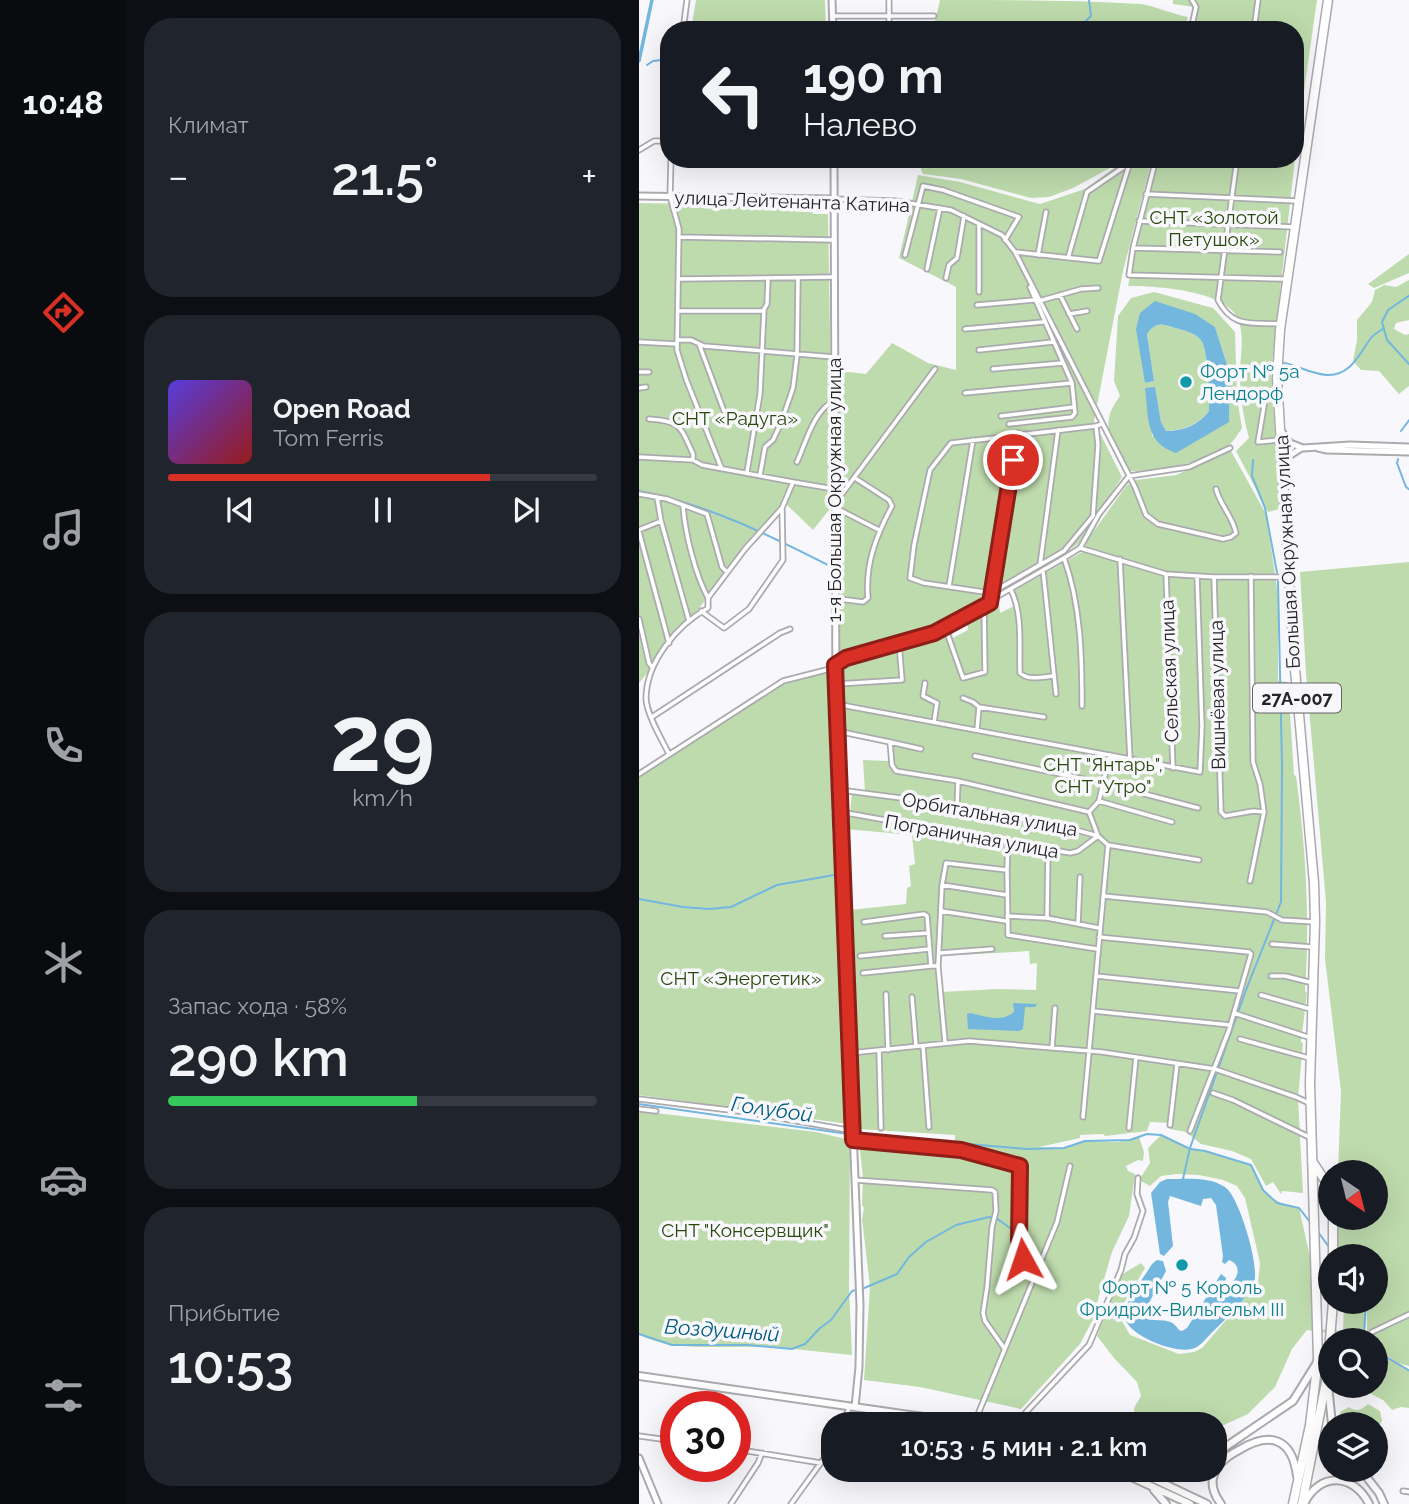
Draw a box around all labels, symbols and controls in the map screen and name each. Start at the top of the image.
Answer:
text: 190 m [803,47,944,104]
icon: left [688,49,779,140]
text: 10:48 [23,84,103,121]
text: Налево [803,106,917,143]
text: Климат [168,111,249,138]
text: 21.5° [331,146,438,207]
text: − [168,154,188,199]
text: + [581,154,597,199]
street label: улица Лейтенанта Катина [674,186,910,216]
park label: СНТ «Золотой Петушок» [1149,206,1279,250]
icon: directions [39,288,88,337]
street label: 1-я Большая Окружная улица [823,358,845,622]
place label: Форт № 5а Лендорф [1200,360,1300,404]
marker: Форт № 5а Лендорф [1178,374,1194,390]
text: Open Road [273,394,411,424]
park label: СНТ «Радуга» [672,407,798,429]
text: Tom Ferris [273,424,384,451]
pin [983,430,1043,490]
street label: Большая Окружная улица [1270,435,1304,669]
icon: arrive [994,441,1032,479]
icon: previous [221,491,259,529]
icon: pause [364,491,402,529]
icon: next [507,491,545,529]
icon: music [39,505,88,554]
street label: Сельская улица [1156,599,1182,743]
street label: Вишнёвая улица [1205,620,1229,770]
road number: 27А-007 [1253,684,1341,712]
text: 29 [330,685,435,792]
icon: phone [39,721,88,770]
park label: СНТ "Янтарь", СНТ "Утро" [1043,753,1163,797]
text: km/h [352,784,413,811]
street label: Орбитальная улица [901,788,1079,840]
street label: Пограничная улица [883,810,1061,862]
icon: climate [39,938,88,987]
park label: СНТ «Энергетик» [660,967,822,989]
text: Запас хода · 58% [168,992,347,1019]
text: 290 km [168,1027,349,1088]
water label: Голубой [730,1091,814,1127]
icon: car [39,1155,88,1204]
north arrow [1318,1160,1388,1230]
map controls [1318,1160,1388,1482]
park label: СНТ "Консервщик" [661,1219,829,1241]
position arrow [986,1222,1060,1296]
button: sound [1318,1244,1388,1314]
marker: Форт № 5 Король Фридрих-Вильгельм III [1174,1257,1190,1273]
place label: Форт № 5 Король Фридрих-Вильгельм III [1080,1276,1284,1320]
text: Прибытие [168,1299,280,1326]
water label: Воздушный [664,1314,780,1346]
button: search [1318,1328,1388,1398]
text: 10:53 [168,1334,293,1395]
icon: filters [39,1371,88,1420]
speed limit sign: 30 [660,1391,751,1482]
button: layers [1318,1412,1388,1482]
text: 10:53 · 5 мин · 2.1 km [901,1432,1147,1462]

